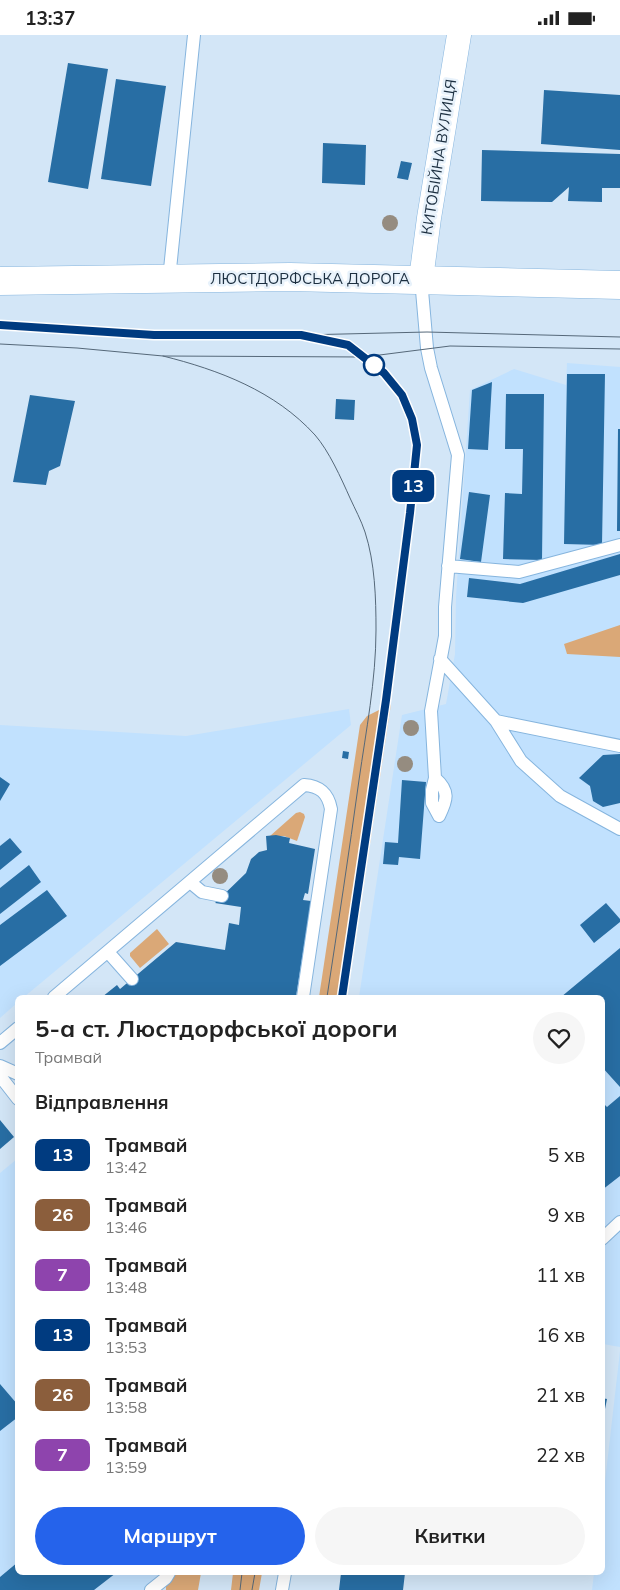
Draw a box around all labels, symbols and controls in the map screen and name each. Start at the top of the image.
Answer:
text: 13:37 [25,6,75,30]
street label: КИТОБІЙНА ВУЛИЦЯ [417,78,460,236]
street label: ЛЮСТДОРФСЬКА ДОРОГА [210,269,410,288]
unlabelled marker [363,354,385,376]
line badge: 13 [390,470,436,502]
text: 13 [402,474,424,497]
button: heart [533,1012,585,1064]
text: 5-а ст. Люстдорфської дороги [35,1013,397,1043]
text: Трамвай [35,1047,102,1067]
text: Відправлення [35,1090,169,1114]
text: Трамвай [105,1133,187,1157]
text: 13 [52,1143,73,1166]
text: 5 хв [548,1143,585,1167]
text: 13:42 [105,1157,147,1177]
text: Трамвай [105,1193,187,1217]
text: 26 [52,1203,73,1226]
text: 9 хв [548,1203,585,1227]
text: 13:46 [105,1217,147,1237]
text: Трамвай [105,1253,187,1277]
text: 7 [57,1263,68,1286]
text: 11 хв [536,1263,585,1287]
text: 13:48 [105,1277,147,1297]
text: Трамвай [105,1313,187,1337]
text: 13 [52,1323,73,1346]
text: 16 хв [536,1323,585,1347]
text: 13:53 [105,1337,147,1357]
text: Трамвай [105,1373,187,1397]
text: 26 [52,1383,73,1406]
text: 21 хв [536,1383,585,1407]
text: 13:58 [105,1397,147,1417]
text: Трамвай [105,1433,187,1457]
text: 7 [57,1443,68,1466]
text: 22 хв [536,1443,585,1467]
text: 13:59 [105,1457,147,1477]
button: Маршрут [35,1507,305,1565]
button: Квитки [315,1507,585,1565]

